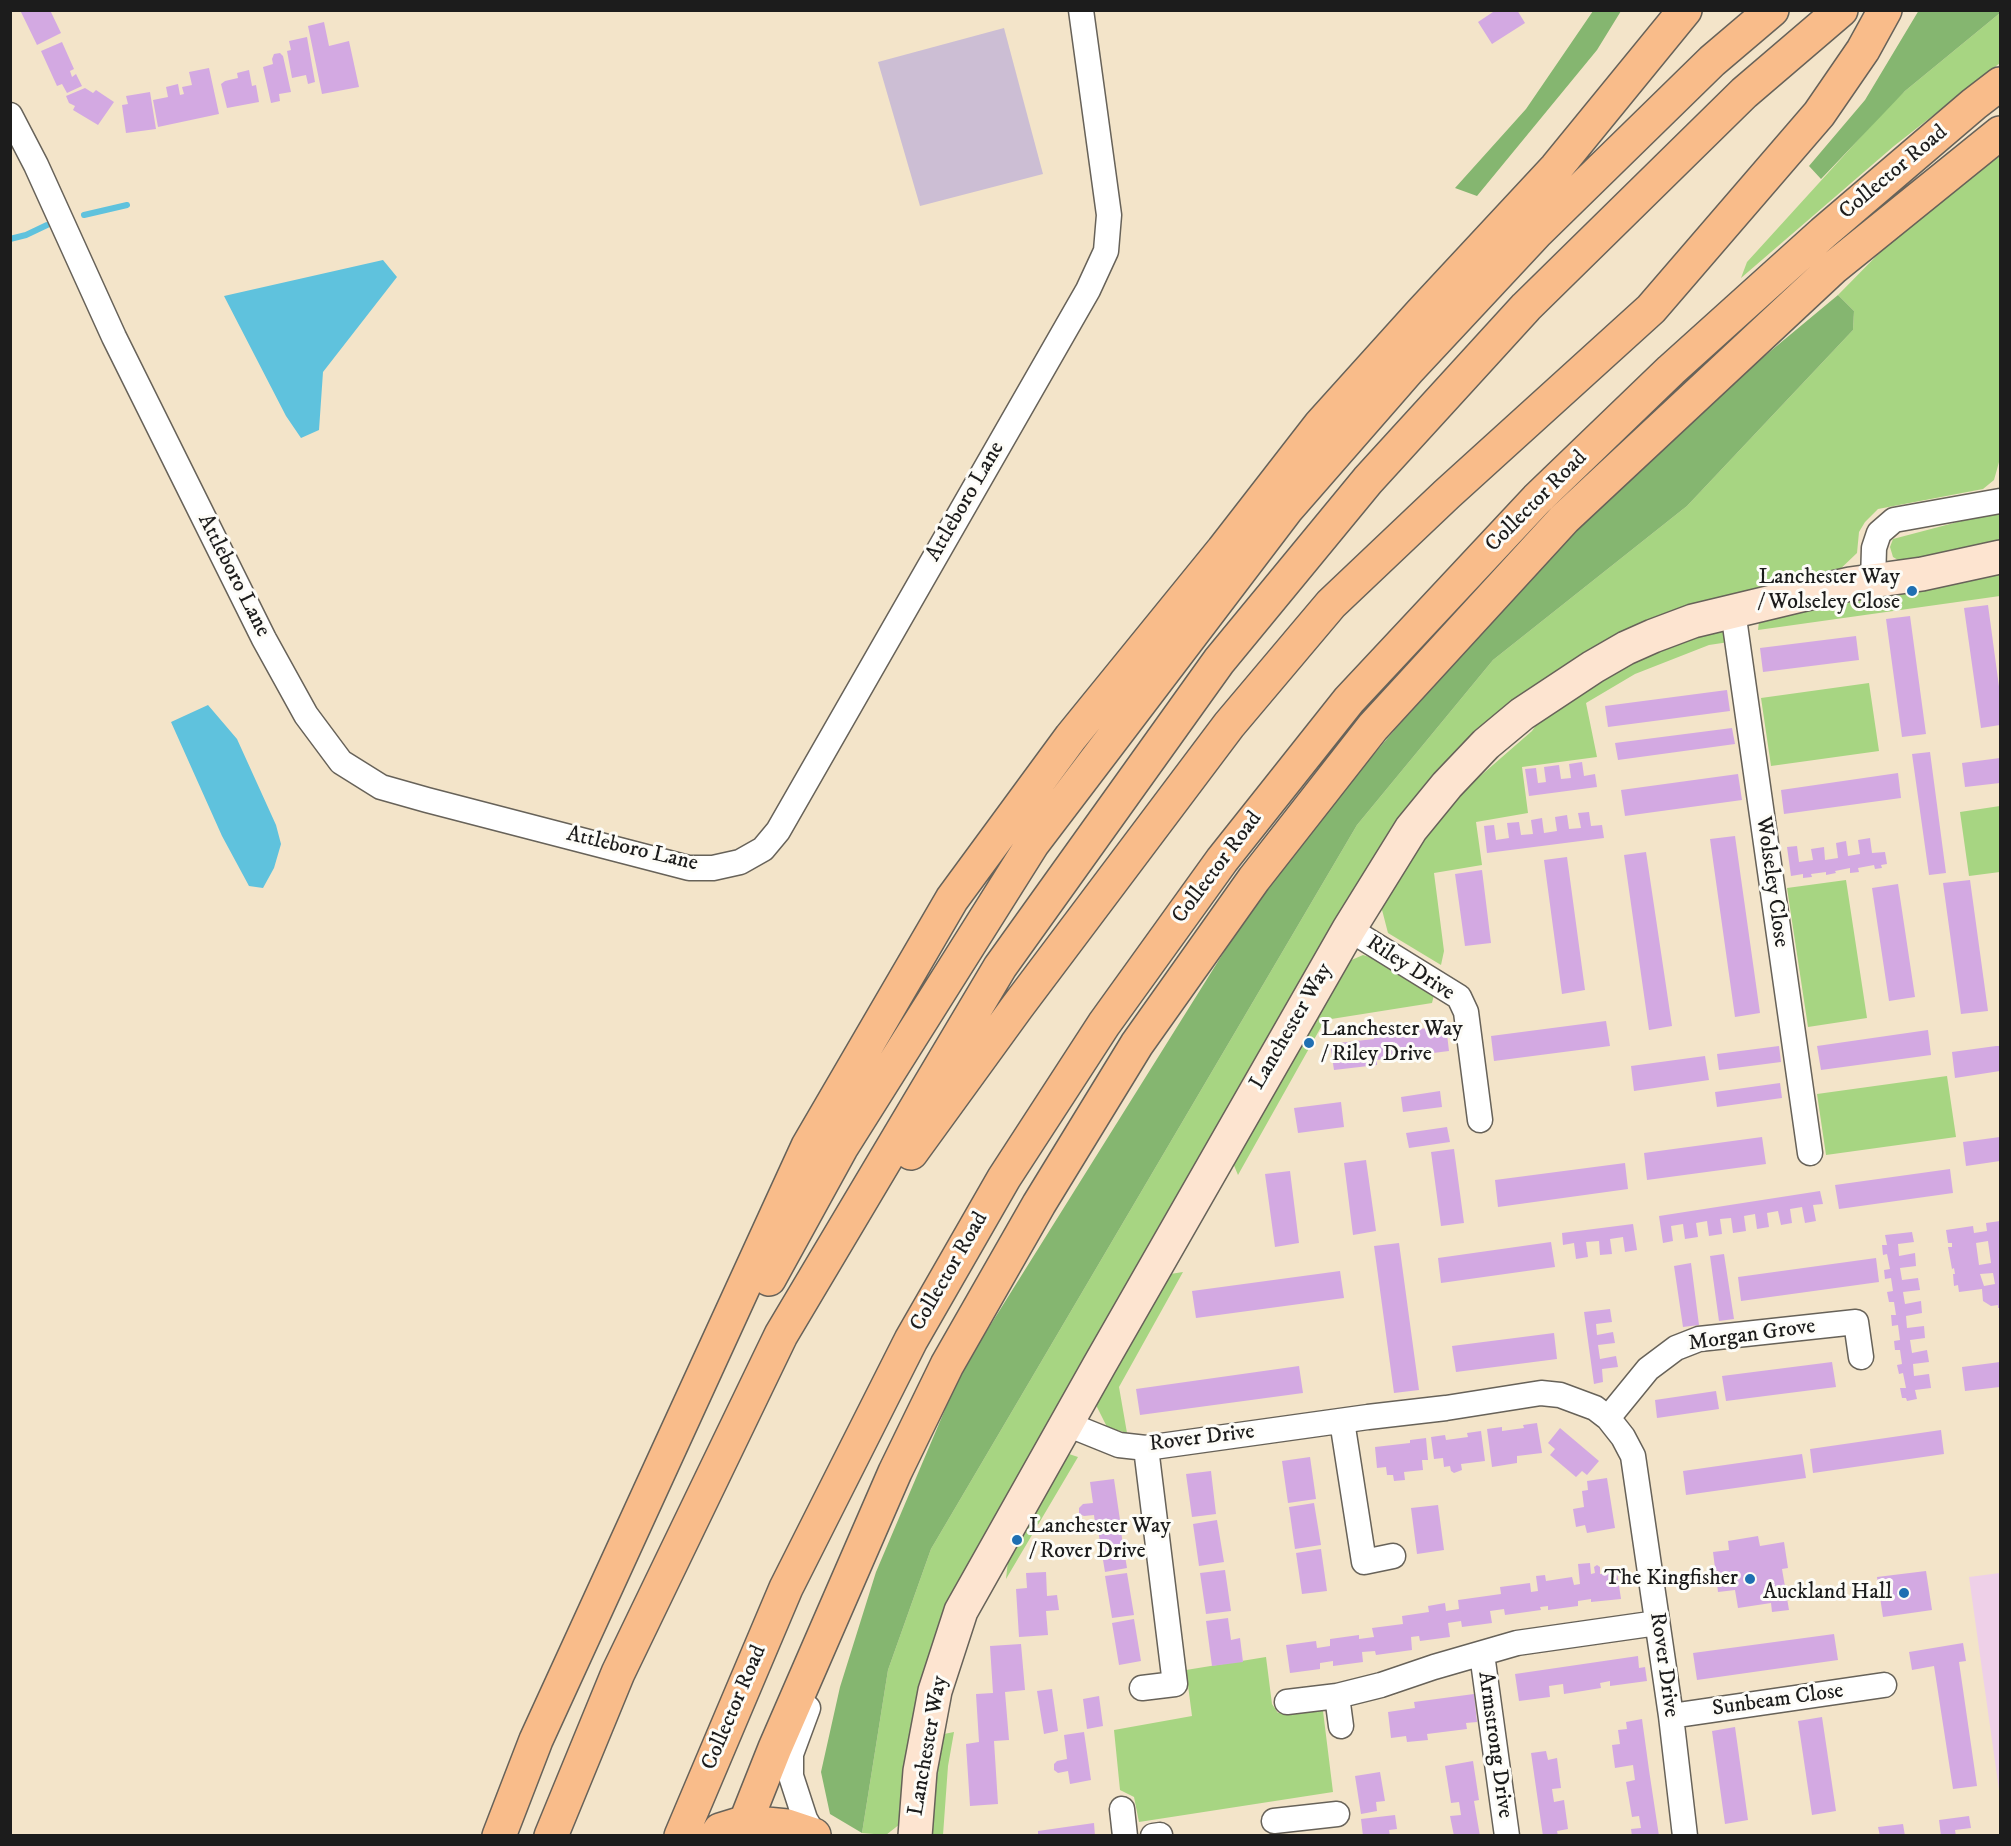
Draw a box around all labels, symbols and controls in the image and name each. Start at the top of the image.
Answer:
street label: Collector Road [1835,120,1953,226]
street label: Attleboro Lane [921,437,1011,567]
street label: Collector Road [1481,446,1593,558]
street label: Attleboro Lane [191,510,275,642]
place label: Lanchester Way / Wolseley Close [1757,565,1900,616]
marker: Lanchester Way / Wolseley Close [1905,584,1919,598]
street label: Collector Road [1167,807,1269,929]
street label: Wolseley Close [1749,815,1793,949]
street label: Attleboro Lane [564,822,700,878]
street label: Riley Drive [1361,931,1459,1007]
street label: Lanchester Way [1245,959,1339,1095]
place label: Lanchester Way / Riley Drive [1321,1017,1463,1068]
marker: Lanchester Way / Riley Drive [1302,1036,1316,1050]
street label: Collector Road [905,1208,995,1336]
street label: Morgan Grove [1687,1314,1817,1358]
street label: Rover Drive [1148,1419,1256,1459]
place label: Lanchester Way / Rover Drive [1029,1514,1171,1566]
marker: Lanchester Way / Rover Drive [1010,1533,1024,1547]
place label: The Kingfisher [1604,1566,1738,1592]
marker: The Kingfisher [1743,1572,1757,1586]
place label: Auckland Hall [1763,1580,1892,1606]
marker: Auckland Hall [1897,1586,1911,1600]
street label: Rover Drive [1643,1611,1683,1719]
street label: Collector Road [697,1642,773,1774]
street label: Armstrong Drive [1471,1670,1517,1820]
street label: Lanchester Way [904,1674,954,1818]
street label: Sunbeam Close [1711,1679,1845,1723]

